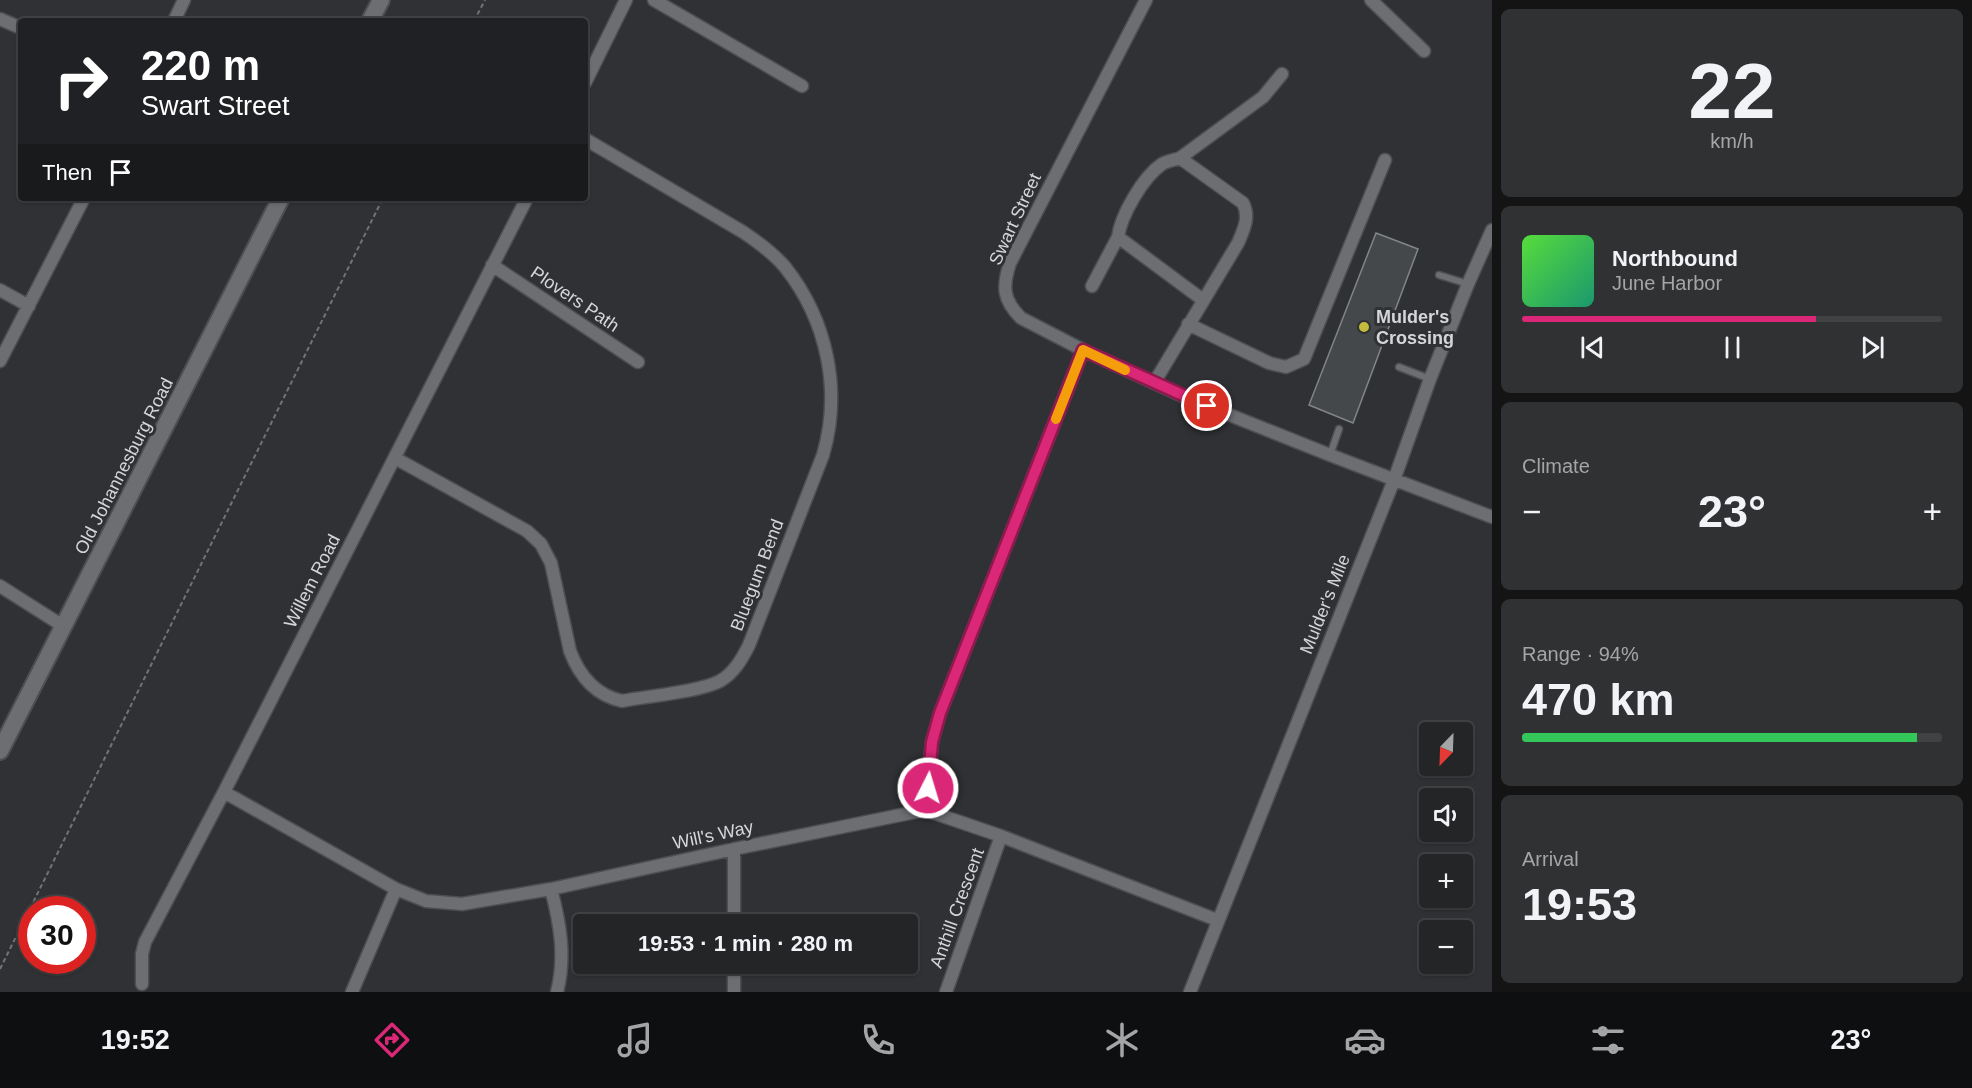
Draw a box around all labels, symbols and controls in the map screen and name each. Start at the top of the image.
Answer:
icon: right [42,42,120,120]
text: 220 m [141,42,260,89]
text: 22 [1689,47,1775,135]
text: Swart Street [141,91,290,121]
text: km/h [1710,130,1754,152]
icon: arrive [104,156,137,189]
text: Then [42,160,92,185]
street label: Swart Street [985,170,1045,268]
text: Northbound [1612,246,1738,271]
street label: Plovers Path [527,262,623,336]
text: June Harbor [1612,272,1722,294]
place label: Mulder's Crossing [1376,307,1454,348]
marker: Mulder's Crossing [1357,320,1371,334]
icon: previous [1576,331,1609,364]
icon: pause [1716,331,1749,364]
icon: next [1856,331,1889,364]
street label: Old Johannesburg Road [71,375,177,557]
pin [1181,380,1232,431]
icon: arrive [1190,389,1223,422]
text: Climate [1522,455,1590,477]
text: 23° [1698,486,1766,537]
text: − [1522,493,1541,530]
text: + [1923,493,1942,530]
street label: Bluegum Bend [727,516,787,634]
street label: Willem Road [280,531,344,631]
street label: Mulder's Mile [1296,551,1354,657]
text: Range · 94% [1522,643,1639,665]
text: 470 km [1522,674,1675,725]
north arrow [1419,722,1473,776]
map controls [1419,722,1473,974]
position arrow [896,756,960,820]
button: sound [1419,788,1473,842]
street label: Will's Way [671,817,755,853]
street label: Anthill Crescent [926,845,988,971]
text: Arrival [1522,848,1579,870]
button: + [1419,854,1473,908]
text: 19:53 [1522,879,1637,930]
speed limit sign: 30 [18,896,96,974]
button: − [1419,920,1473,974]
text: 19:53 · 1 min · 280 m [638,931,853,956]
icon: directions [371,1019,413,1061]
icon: music [614,1019,656,1061]
icon: phone [857,1019,899,1061]
icon: climate [1101,1019,1143,1061]
icon: car [1344,1019,1386,1061]
icon: filters [1587,1019,1629,1061]
text: 19:52 [101,1025,170,1055]
text: 23° [1830,1025,1871,1055]

